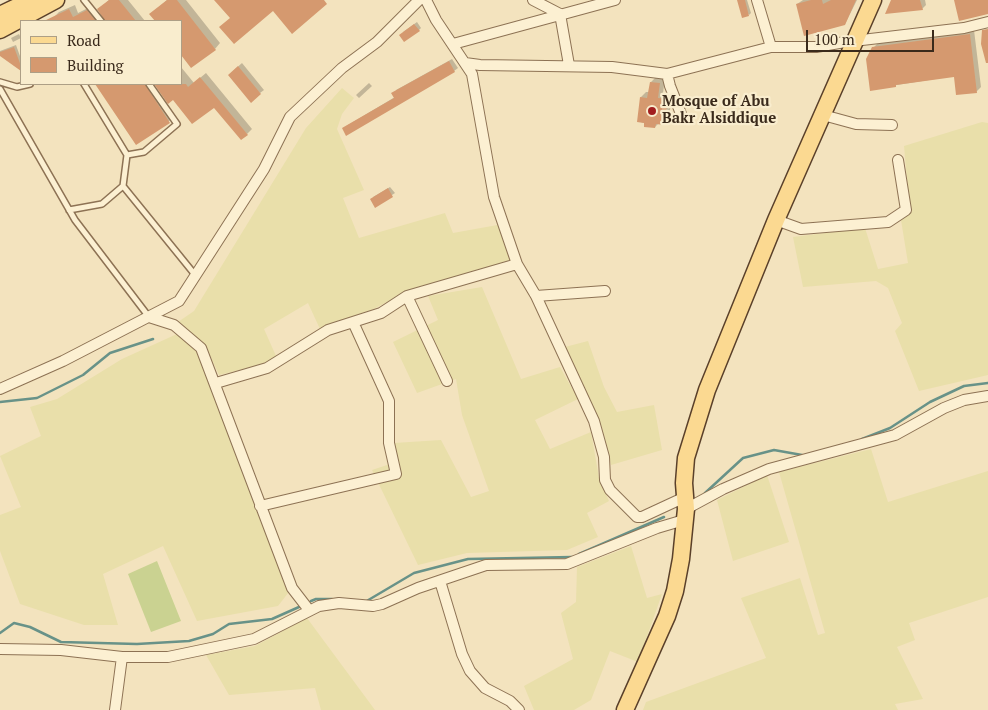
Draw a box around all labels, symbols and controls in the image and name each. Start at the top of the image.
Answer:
legend [20,20,182,85]
scale bar [808,20,936,52]
text: 100 m [814,29,855,49]
text: Road [67,30,100,50]
text: Building [67,55,124,75]
place label: Mosque of Abu Bakr Alsiddique [662,93,776,128]
marker: Mosque of Abu Bakr Alsiddique [646,105,658,117]

